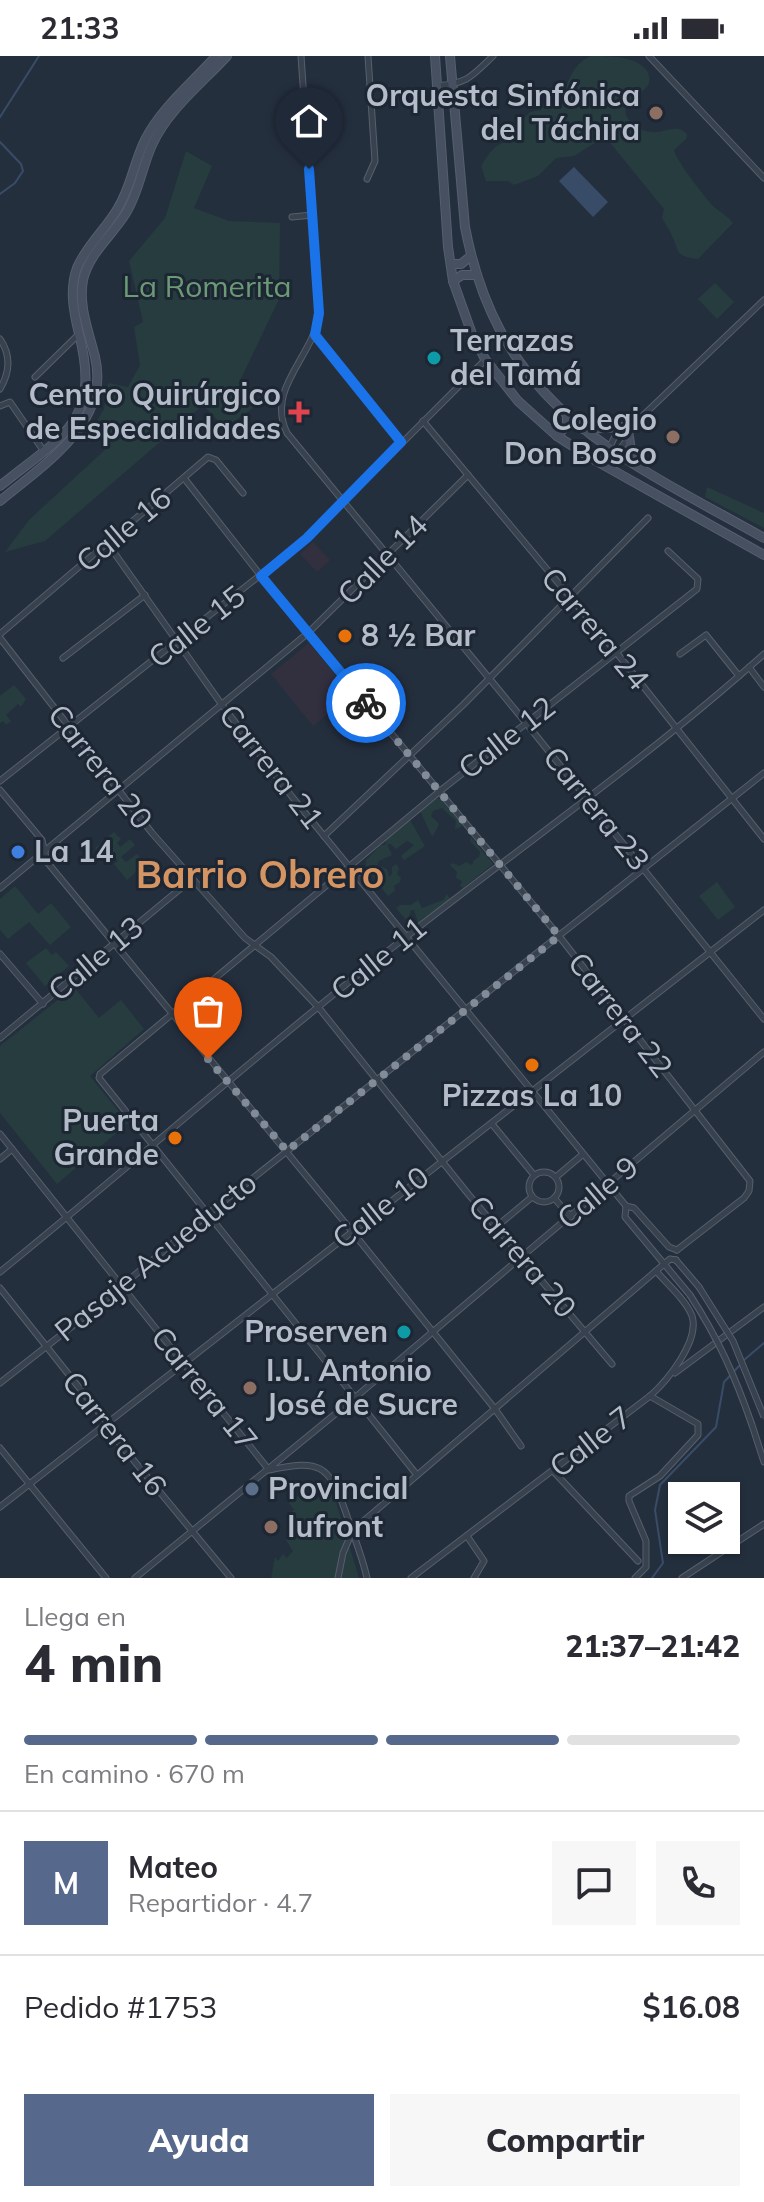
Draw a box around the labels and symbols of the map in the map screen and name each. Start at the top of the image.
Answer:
place label: Orquesta Sinfónica del Táchira [366,76,640,148]
pin [275,87,343,169]
marker: Orquesta Sinfónica del Táchira [647,104,665,122]
park label: La Romerita [123,267,291,305]
place label: Terrazas del Tamá [450,321,582,393]
marker: Terrazas del Tamá [425,349,443,367]
place label: Centro Quirúrgico de Especialidades [25,375,281,447]
place label: Colegio Don Bosco [504,400,657,472]
marker: Centro Quirúrgico de Especialidades [288,401,310,423]
marker: Colegio Don Bosco [664,428,682,446]
street label: Calle 16 [68,479,179,580]
street label: Calle 14 [329,506,435,612]
street label: Carrera 24 [533,559,658,697]
street label: Calle 15 [140,577,252,676]
place label: 8 ½ Bar [361,616,476,654]
marker: 8 ½ Bar [336,627,354,645]
courier [326,663,406,743]
street label: Calle 12 [450,688,562,787]
street label: Carrera 20 [40,696,161,837]
street label: Carrera 21 [211,696,332,837]
street label: Carrera 23 [535,739,658,878]
place label: La 14 [34,832,114,870]
marker: La 14 [9,843,27,861]
district label: Barrio Obrero [136,850,384,898]
street label: Calle 13 [40,908,151,1009]
street label: Calle 11 [323,908,434,1008]
street label: Carrera 22 [560,944,681,1085]
pin [174,977,242,1059]
marker: Pizzas La 10 [523,1056,541,1074]
place label: Pizzas La 10 [442,1076,622,1114]
place label: Puerta Grande [53,1101,159,1173]
marker: Puerta Grande [166,1129,184,1147]
street label: Calle 9 [549,1147,646,1237]
street label: Calle 10 [324,1158,436,1257]
street label: Pasaje Acueducto [47,1163,264,1349]
street label: Carrera 20 [460,1187,585,1325]
place label: Proserven [244,1312,388,1350]
street label: Carrera 17 [143,1319,266,1458]
marker: Proserven [395,1323,413,1341]
place label: I.U. Antonio José de Sucre [266,1351,458,1423]
street label: Carrera 16 [54,1363,175,1504]
marker: I.U. Antonio José de Sucre [241,1379,259,1397]
street label: Calle 7 [541,1397,639,1485]
place label: Provincial [268,1469,408,1507]
marker: Provincial [243,1480,261,1498]
place label: Iufront [287,1507,383,1545]
marker: Iufront [262,1518,280,1536]

